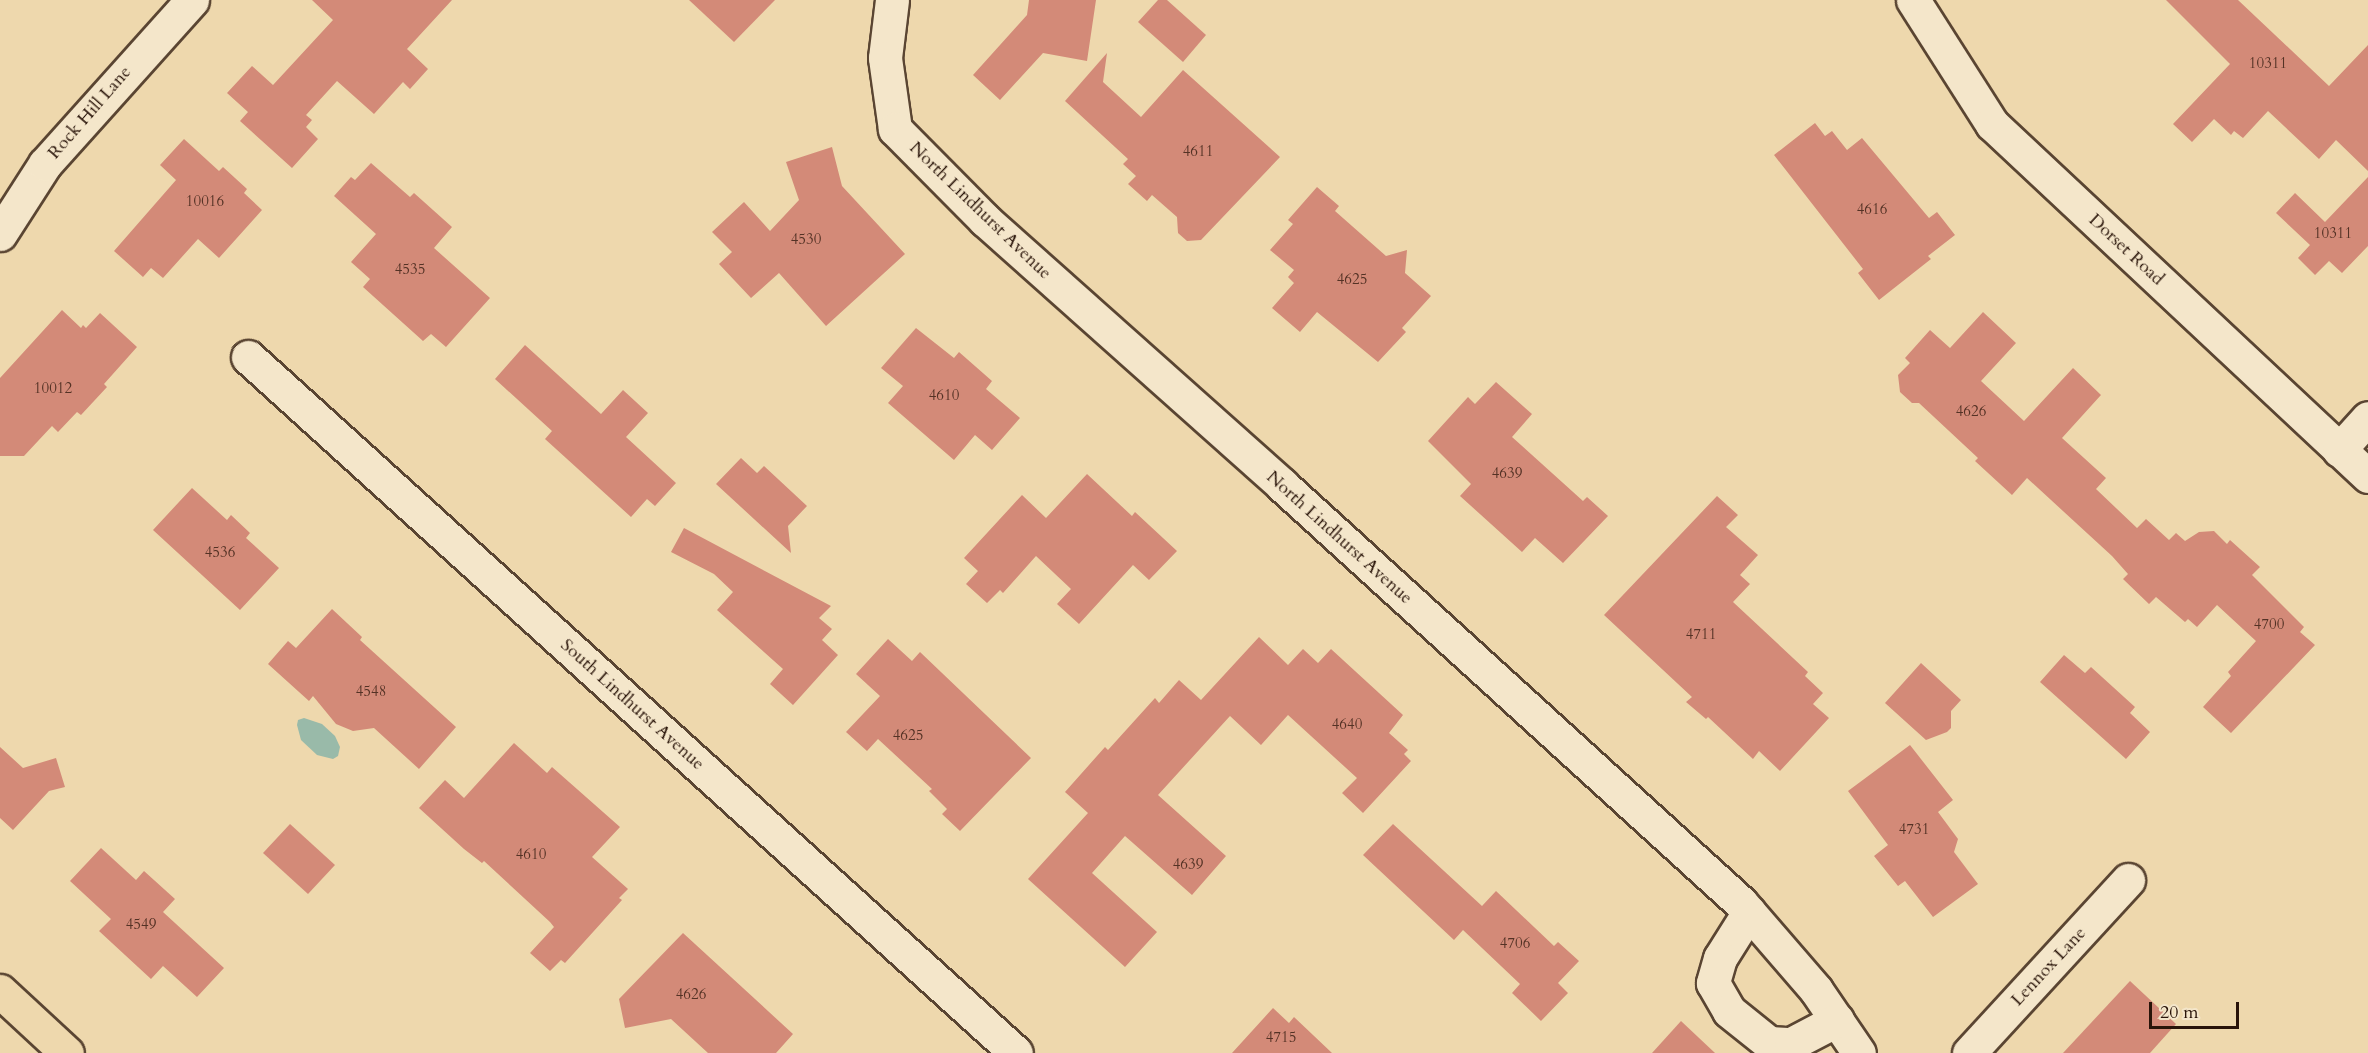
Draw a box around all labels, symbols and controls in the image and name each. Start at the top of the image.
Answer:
house number: 10311 [2249,55,2287,73]
street label: Rock Hill Lane [44,62,136,164]
street label: North Lindhurst Avenue [905,138,1055,284]
house number: 4611 [1183,143,1213,161]
house number: 10016 [186,193,224,211]
house number: 4616 [1857,201,1887,219]
street label: Dorset Road [2084,210,2168,290]
house number: 10311 [2314,225,2352,243]
house number: 4530 [791,231,821,249]
house number: 4535 [395,261,425,279]
house number: 4625 [1337,271,1367,289]
house number: 10012 [34,380,72,398]
house number: 4610 [929,387,959,405]
house number: 4626 [1956,403,1986,421]
house number: 4639 [1492,465,1522,483]
street label: North Lindhurst Avenue [1262,467,1416,609]
house number: 4536 [205,544,235,562]
house number: 4700 [2254,616,2284,634]
house number: 4711 [1686,626,1716,644]
street label: South Lindhurst Avenue [556,635,708,775]
house number: 4548 [356,683,386,701]
house number: 4640 [1332,716,1362,734]
house number: 4625 [893,727,923,745]
house number: 4731 [1899,821,1929,839]
house number: 4610 [516,846,546,864]
house number: 4639 [1173,856,1203,874]
house number: 4549 [126,916,156,934]
street label: Lennox Lane [2007,923,2091,1011]
house number: 4706 [1500,935,1530,953]
house number: 4626 [676,986,706,1004]
scale bar [2152,990,2242,1028]
text: 20 m [2160,1000,2199,1025]
house number: 4715 [1266,1029,1296,1047]

